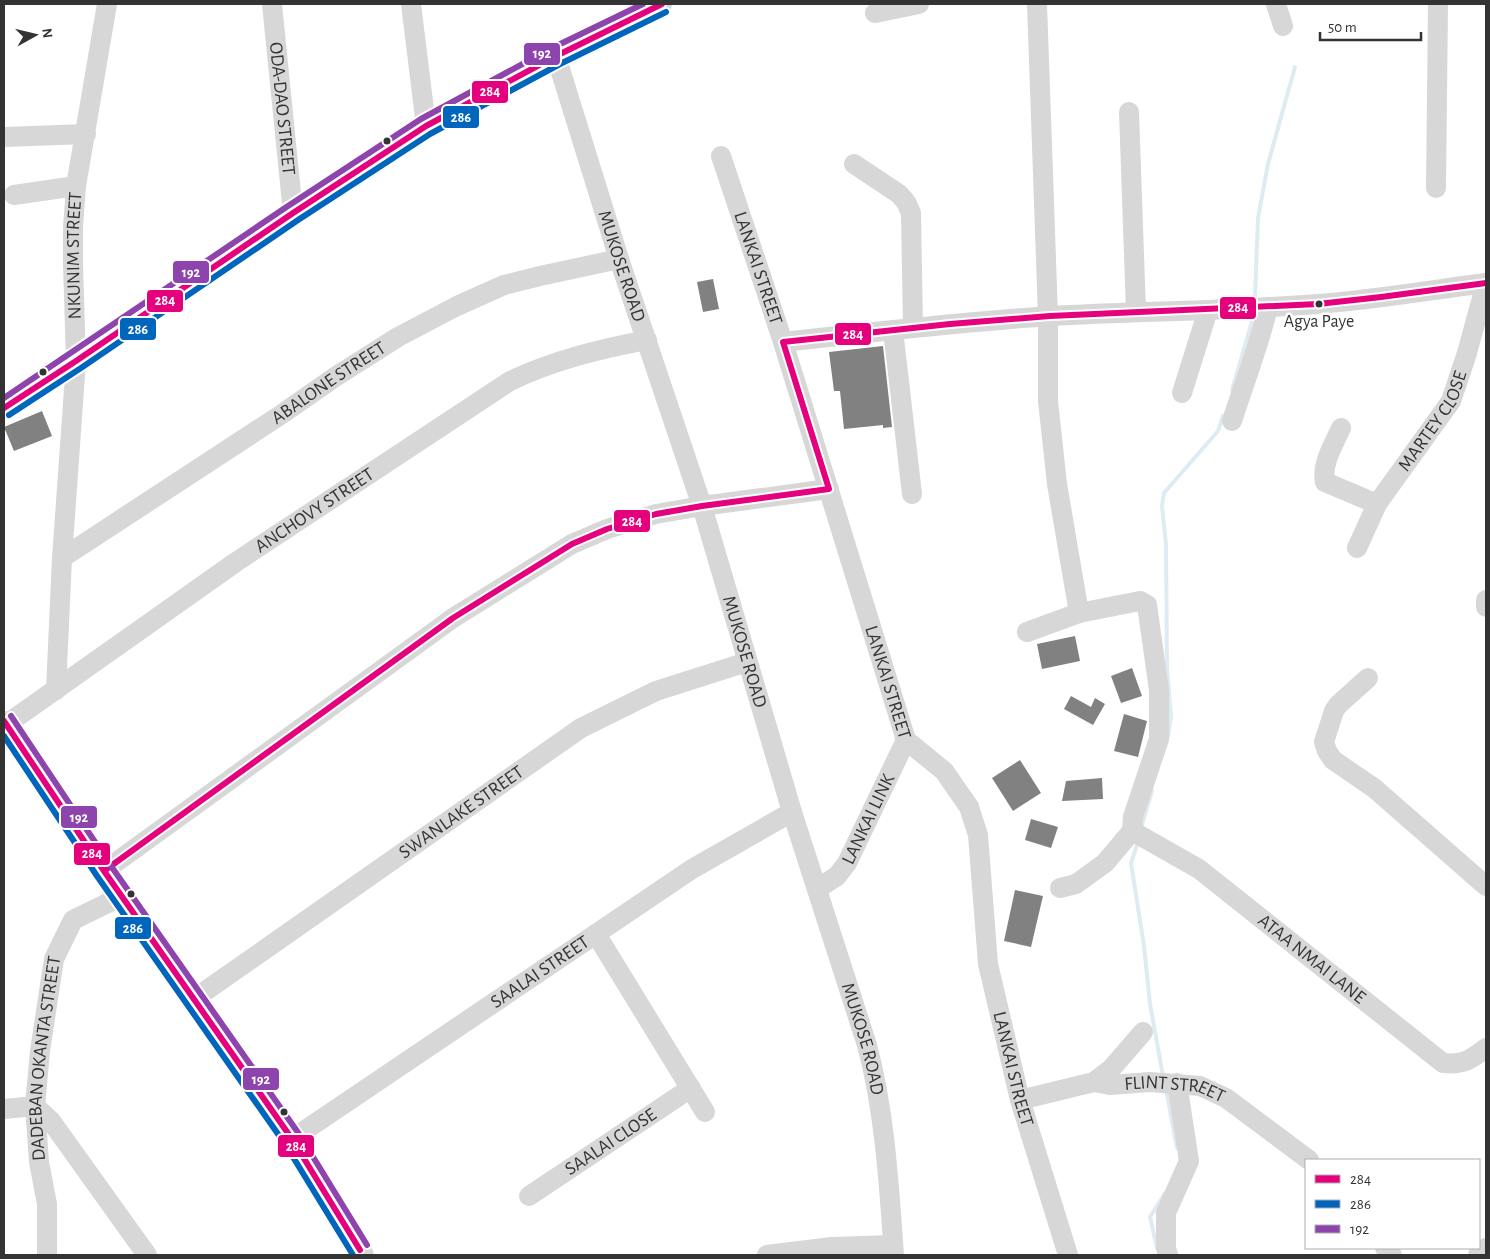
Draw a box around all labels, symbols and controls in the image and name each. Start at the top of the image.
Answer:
north arrow [10,10,60,60]
scale bar [1320,10,1421,42]
text: 50 m [1328,20,1357,35]
text: N [39,28,54,39]
street label: ODA-DAO STREET [266,41,299,176]
line badge: 192 [523,42,561,66]
text: 192 [533,47,552,61]
line badge: 284 [471,80,509,104]
text: 284 [480,85,500,99]
line badge: 286 [442,105,480,129]
text: 286 [451,111,471,125]
unlabelled marker [382,136,392,146]
street label: NKUNIM STREET [63,191,85,320]
street label: MUKOSE ROAD [595,208,649,324]
street label: LANKAI STREET [731,209,786,327]
line badge: 192 [172,260,210,284]
text: 192 [182,266,201,280]
line badge: 284 [146,289,184,313]
text: 284 [155,294,175,308]
line badge: 284 [1219,296,1257,320]
marker: Agya Paye [1314,299,1324,309]
text: 284 [1228,301,1248,315]
place label: Agya Paye [1284,313,1354,331]
line badge: 286 [119,317,157,341]
line badge: 284 [834,322,872,346]
text: 286 [128,323,148,337]
text: 284 [843,328,863,342]
street label: ABALONE STREET [268,338,389,428]
unlabelled marker [38,367,48,377]
street label: MARTEY CLOSE [1395,368,1470,474]
street label: ANCHOVY STREET [251,464,377,556]
line badge: 284 [613,509,651,533]
text: 284 [622,515,642,529]
street label: MUKOSE ROAD [719,594,770,710]
street label: LANKAI STREET [862,623,915,741]
street label: SWANLAKE STREET [395,762,527,862]
street label: LANKAI LINK [838,770,898,867]
line badge: 192 [60,805,98,829]
text: 192 [70,811,89,825]
line badge: 284 [73,842,111,866]
text: 284 [82,847,102,861]
unlabelled marker [126,889,136,899]
street label: ATAA NMAI LANE [1255,910,1369,1007]
line badge: 286 [114,916,152,940]
text: 286 [123,922,143,936]
street label: SAALAI STREET [487,932,592,1012]
street label: DADEBAN OKANTA STREET [25,955,64,1162]
street label: MUKOSE ROAD [838,980,887,1097]
street label: LANKAI STREET [990,1009,1037,1128]
line badge: 192 [242,1067,280,1091]
street label: FLINT STREET [1124,1072,1228,1106]
text: 192 [252,1073,271,1087]
street label: SAALAI CLOSE [561,1104,660,1179]
unlabelled marker [279,1107,289,1117]
line badge: 284 [277,1134,315,1158]
text: 284 [286,1140,306,1154]
legend [1305,1159,1480,1249]
text: 284 [1350,1172,1371,1187]
text: 286 [1350,1197,1371,1212]
text: 192 [1350,1222,1369,1237]

